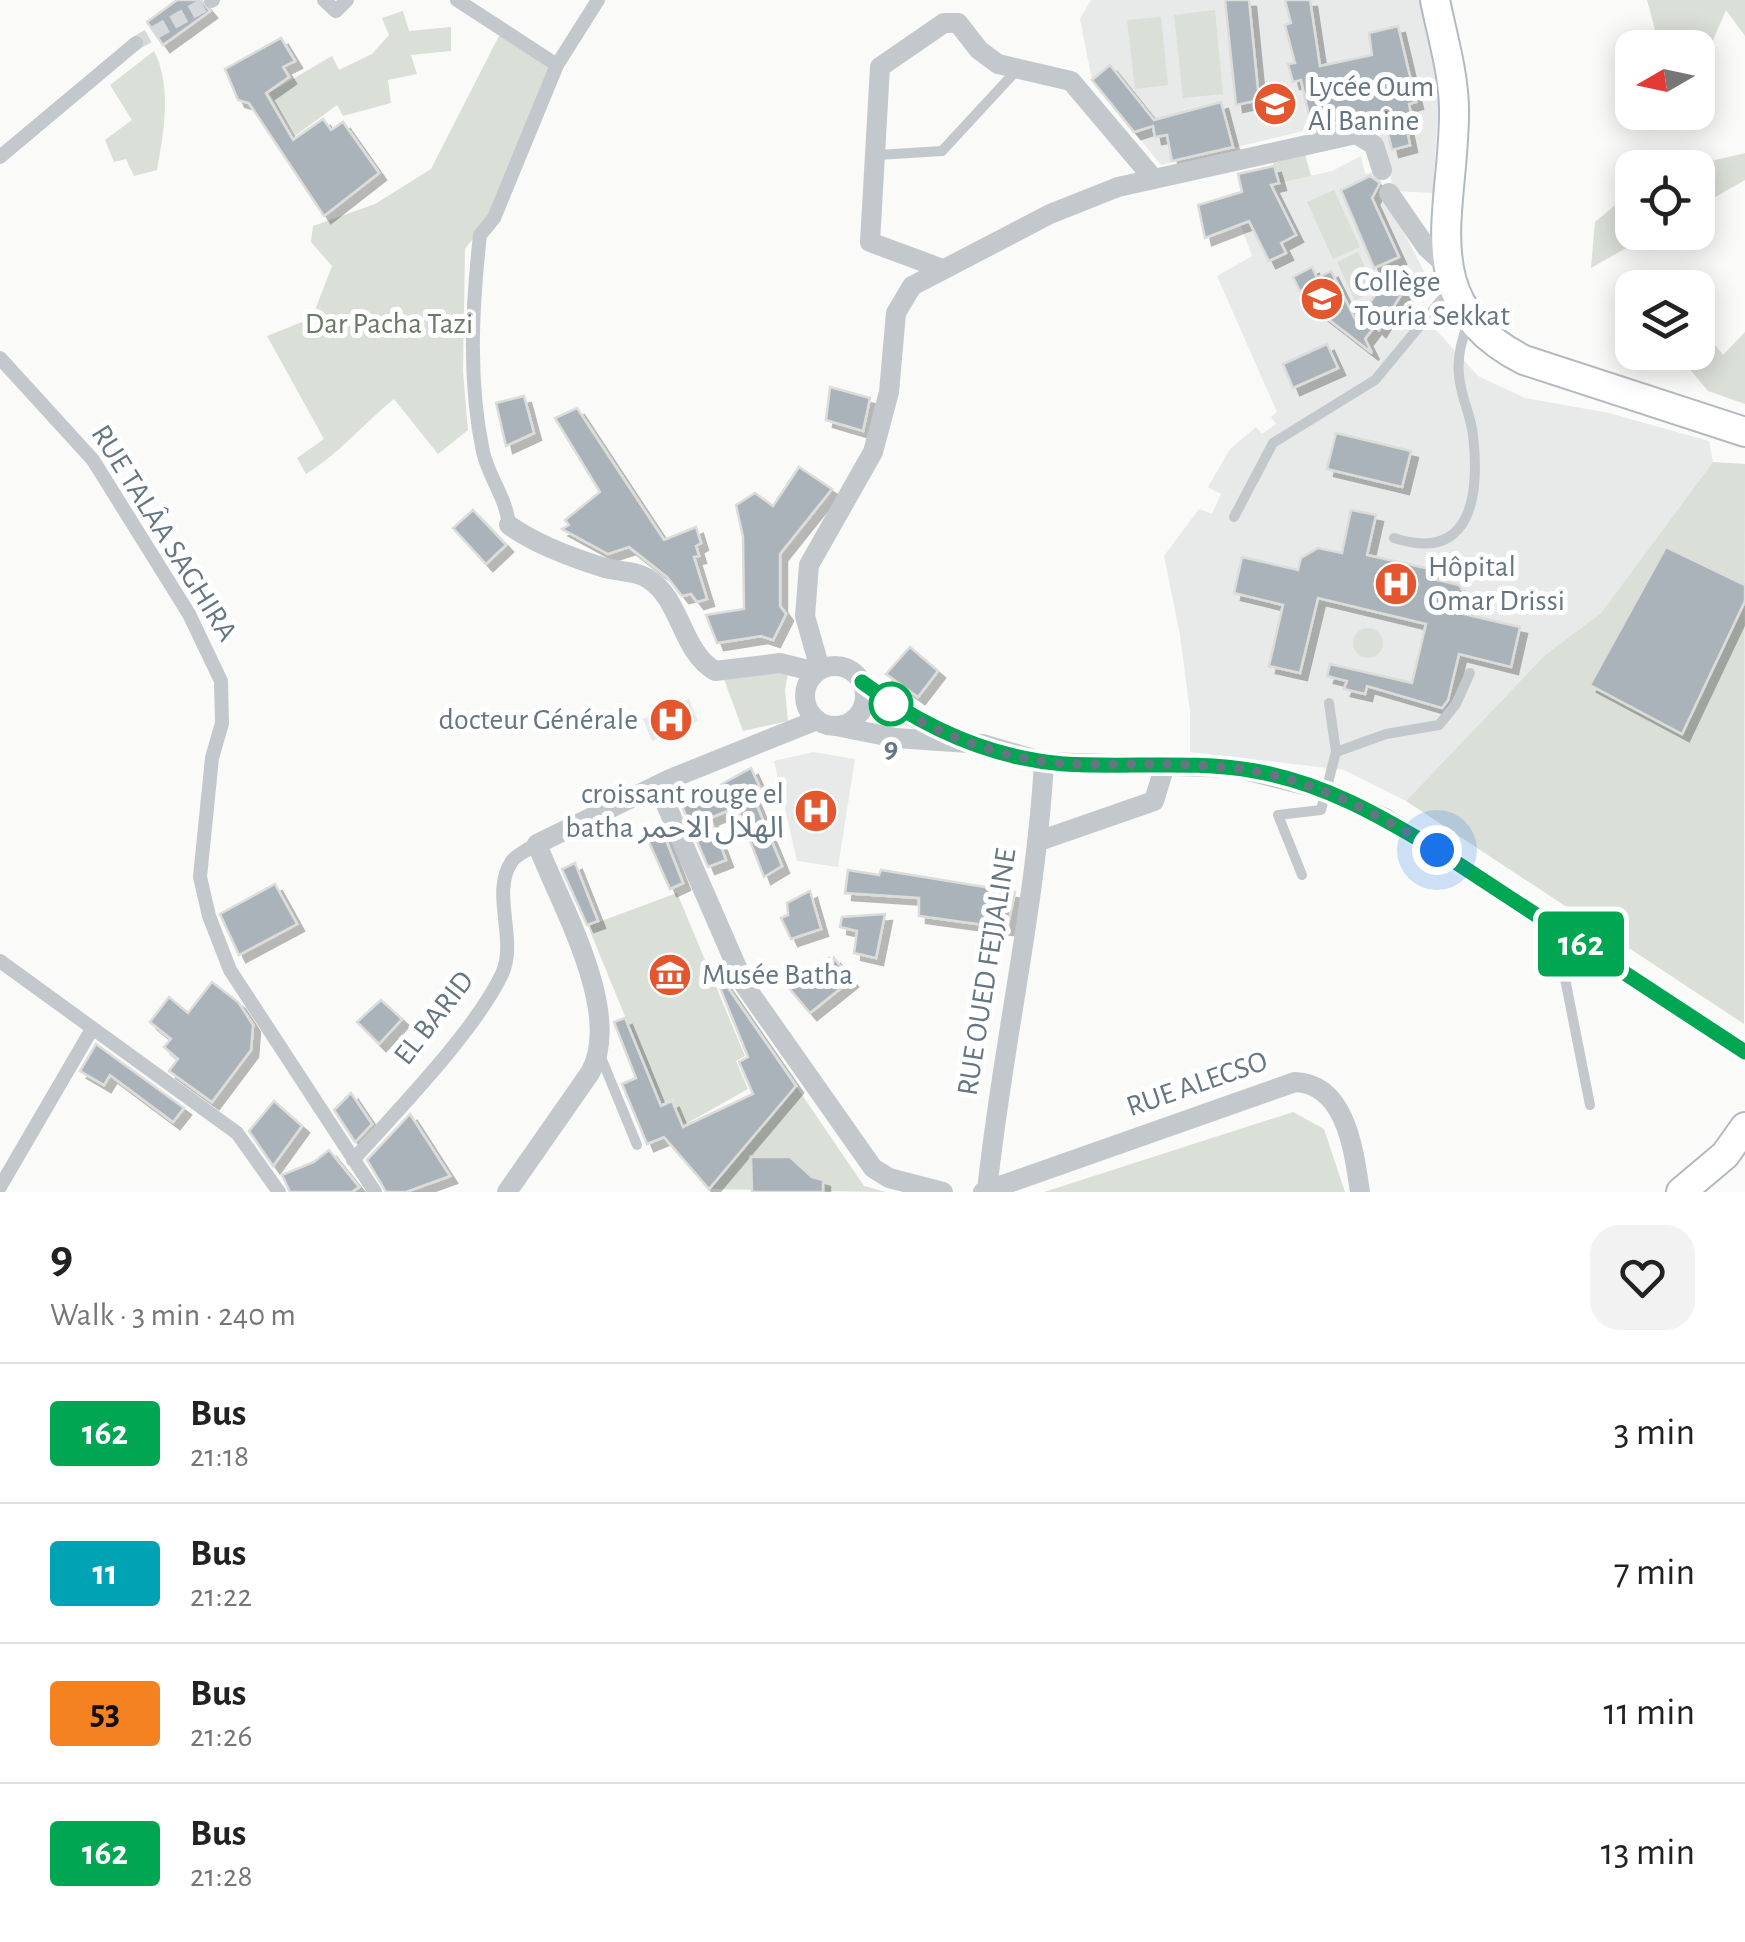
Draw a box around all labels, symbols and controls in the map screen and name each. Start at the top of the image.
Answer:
north arrow [1615,30,1715,130]
map controls [1615,30,1715,370]
place label: Lycée Oum Al Banine [1308,72,1434,136]
school or university icon: Lycée Oum Al Banine [1252,81,1298,127]
button: locate [1615,150,1715,250]
place label: Collège Touria Sekkat [1354,267,1510,331]
button: layers [1615,270,1715,370]
school or university icon: Collège Touria Sekkat [1299,276,1345,322]
park label: Dar Pacha Tazi [305,309,473,339]
street label: RUE TALÂA SAGHIRA [85,419,244,646]
place label: Hôpital Omar Drissi [1428,552,1565,616]
hospital icon: Hôpital Omar Drissi [1373,561,1419,607]
marker: 9 [870,683,912,725]
hospital icon: docteur Générale [648,697,694,743]
place label: docteur Générale [439,705,638,735]
place label: 9 [884,733,898,763]
place label: croissant rouge el batha الهلال الاحمر [565,779,784,845]
hospital icon: croissant rouge el batha الهلال الاحمر [793,788,839,834]
your location [1412,825,1462,875]
street label: RUE OUED FEJJALINE [953,846,1021,1098]
line badge: 162 [1524,912,1638,976]
text: 162 [1558,927,1604,962]
museum icon: Musée Batha [647,952,693,998]
place label: Musée Batha [702,960,853,990]
street label: EL BARID [388,966,480,1070]
street label: RUE ALECSO [1123,1046,1271,1122]
button: heart [1590,1225,1695,1330]
text: 9 [50,1234,73,1282]
text: Walk · 3 min · 240 m [50,1299,296,1331]
text: Bus [190,1395,246,1433]
text: 3 min [1614,1414,1695,1452]
text: 162 [82,1416,128,1451]
text: 21:18 [190,1440,249,1472]
text: Bus [190,1535,246,1573]
text: 7 min [1614,1554,1695,1592]
text: 11 [92,1556,118,1591]
text: 21:22 [190,1580,252,1612]
text: Bus [190,1675,246,1713]
text: 11 min [1603,1694,1695,1732]
text: 53 [90,1696,120,1731]
text: 21:26 [190,1720,253,1752]
text: Bus [190,1815,246,1853]
text: 13 min [1601,1834,1695,1872]
text: 162 [82,1836,128,1871]
text: 21:28 [190,1860,253,1892]

